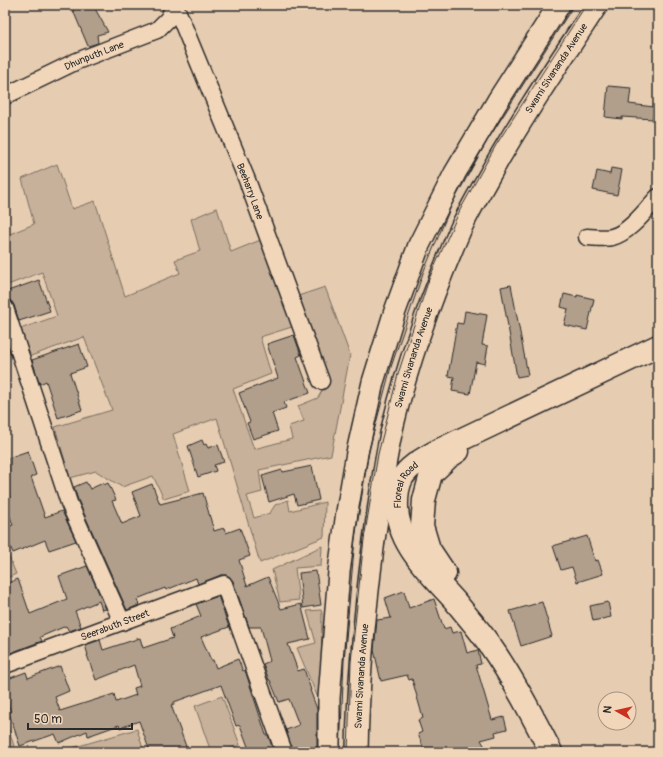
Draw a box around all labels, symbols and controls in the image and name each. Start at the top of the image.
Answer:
street label: Swami Sivananda Avenue [523,21,590,116]
street label: Dhunputh Lane [63,38,126,73]
street label: Beeharry Lane [234,162,266,221]
street label: Swami Sivananda Avenue [393,306,436,409]
street label: Floreal Road [392,459,421,509]
street label: Seerabuth Street [79,607,152,643]
street label: Swami Sivananda Avenue [353,623,371,729]
north arrow [597,691,637,731]
scale bar [28,705,132,731]
text: N [601,705,615,714]
text: 50 m [34,712,62,727]

